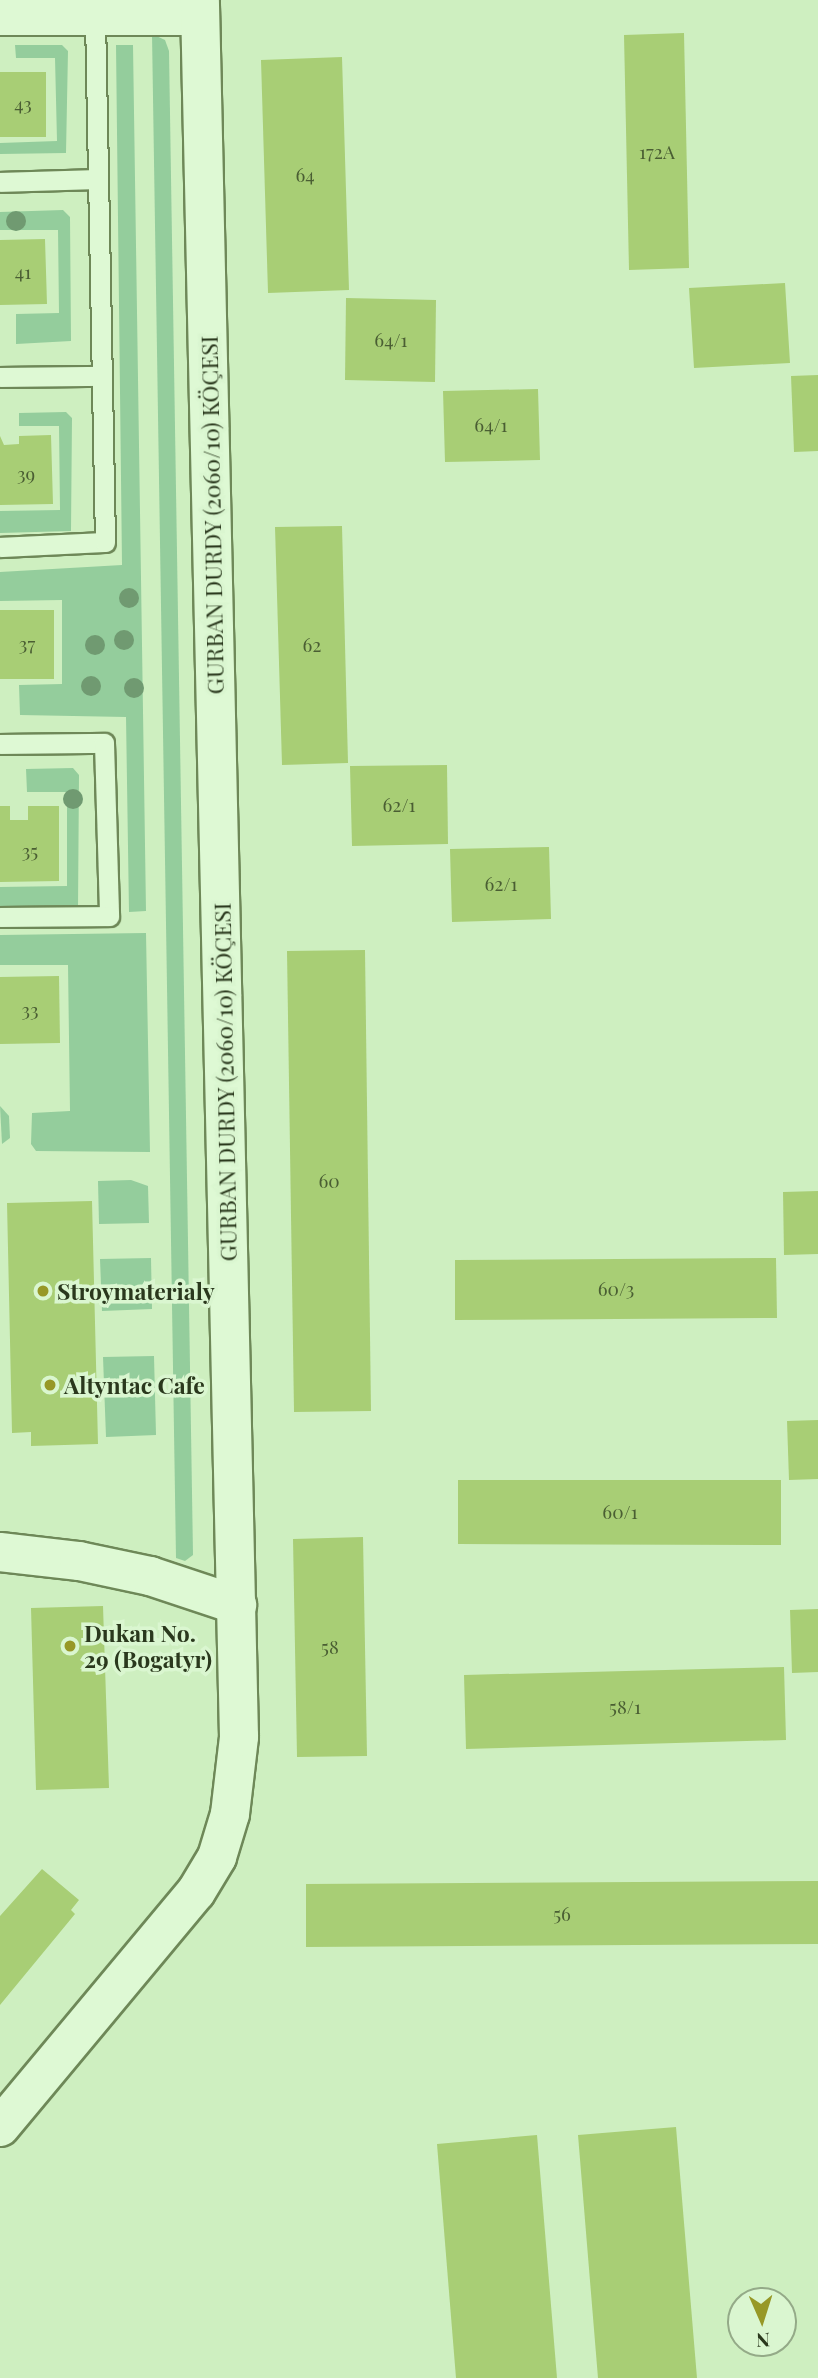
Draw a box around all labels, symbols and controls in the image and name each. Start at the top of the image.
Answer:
house number: 43 [14,93,32,115]
house number: 172A [639,141,675,163]
house number: 64 [295,164,315,186]
house number: 41 [15,261,31,283]
house number: 64/1 [374,329,408,351]
street label: GURBAN DURDY (2060/10) KÖÇESI [195,335,229,695]
house number: 64/1 [474,414,508,436]
house number: 39 [17,463,35,485]
house number: 37 [19,633,35,655]
house number: 62 [303,634,321,656]
house number: 62/1 [382,794,416,816]
house number: 35 [22,840,38,862]
house number: 62/1 [484,873,518,895]
street label: GURBAN DURDY (2060/10) KÖÇESI [208,902,242,1262]
house number: 33 [21,999,39,1021]
house number: 60 [318,1170,340,1192]
place label: Stroymaterialy [57,1277,215,1305]
house number: 60/3 [598,1278,634,1300]
marker: Stroymaterialy [35,1283,51,1299]
place label: Altyntac Cafe [64,1371,205,1399]
marker: Altyntac Cafe [42,1377,58,1393]
house number: 60/1 [602,1501,638,1523]
place label: Dukan No. 29 (Bogatyr) [84,1619,212,1673]
house number: 58 [321,1636,339,1658]
marker: Dukan No. 29 (Bogatyr) [62,1638,78,1654]
house number: 58/1 [609,1696,641,1718]
house number: 56 [553,1903,571,1925]
north arrow [727,2287,797,2357]
text: N [755,2328,771,2354]

